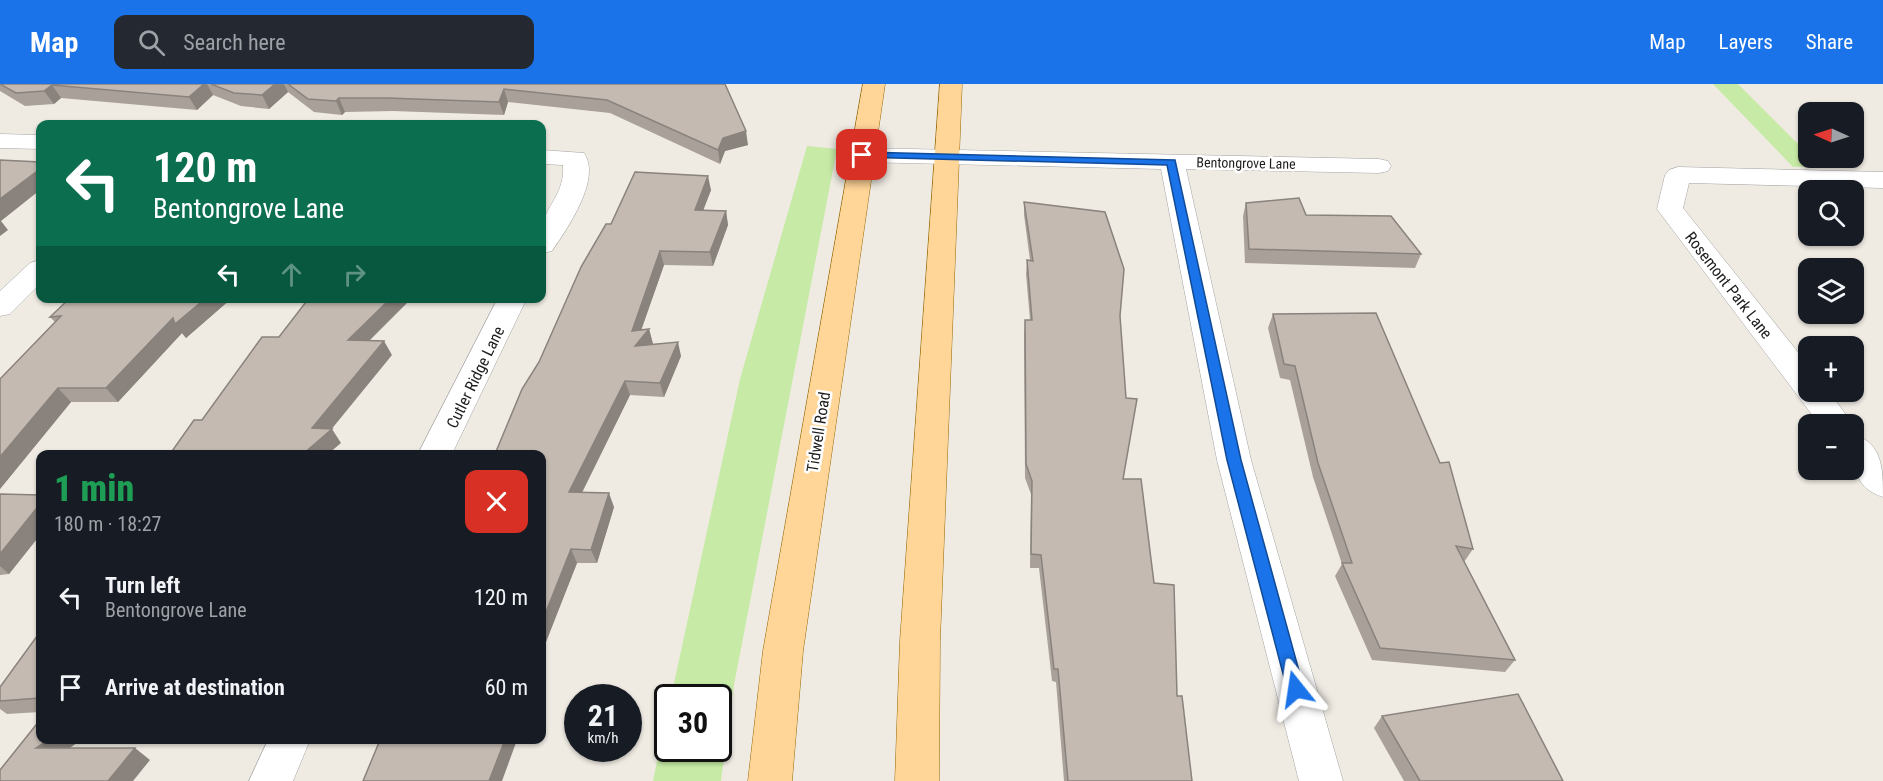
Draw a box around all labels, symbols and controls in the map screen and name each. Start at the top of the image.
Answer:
search box [114,15,534,69]
text: Map [30,26,78,59]
icon: search [135,26,168,59]
text: Search here [183,30,286,55]
text: Map [1649,30,1686,54]
text: Layers [1719,30,1773,54]
text: Share [1806,30,1853,54]
north arrow [1798,102,1864,168]
map controls [1798,102,1864,480]
pin [836,129,887,180]
icon: arrive [845,138,878,171]
text: 120 m [153,143,258,192]
icon: left [54,144,132,222]
street label: Bentongrove Lane [1196,154,1296,172]
button: search [1798,180,1864,246]
text: Bentongrove Lane [153,193,344,225]
street label: Rosemont Park Lane [1681,228,1776,342]
icon: left [212,258,245,291]
icon: ahead [275,258,308,291]
icon: right [338,258,371,291]
button: layers [1798,258,1864,324]
street label: Cutler Ridge Lane [443,323,508,431]
button: + [1798,336,1864,402]
street label: Tidwell Road [803,391,834,474]
button: − [1798,414,1864,480]
text: 1 min [54,468,134,510]
button: close [465,470,528,533]
text: 180 m · 18:27 [54,512,161,536]
text: Turn left [105,573,180,598]
icon: left [54,581,87,614]
text: 120 m [474,585,528,610]
text: Bentongrove Lane [105,598,247,622]
position arrow [1264,657,1328,721]
icon: arrive [54,671,87,704]
text: Arrive at destination [105,675,285,700]
text: 60 m [485,675,528,700]
speed limit sign: 30 [654,684,732,762]
text: 21 [588,698,618,733]
text: km/h [588,729,618,747]

